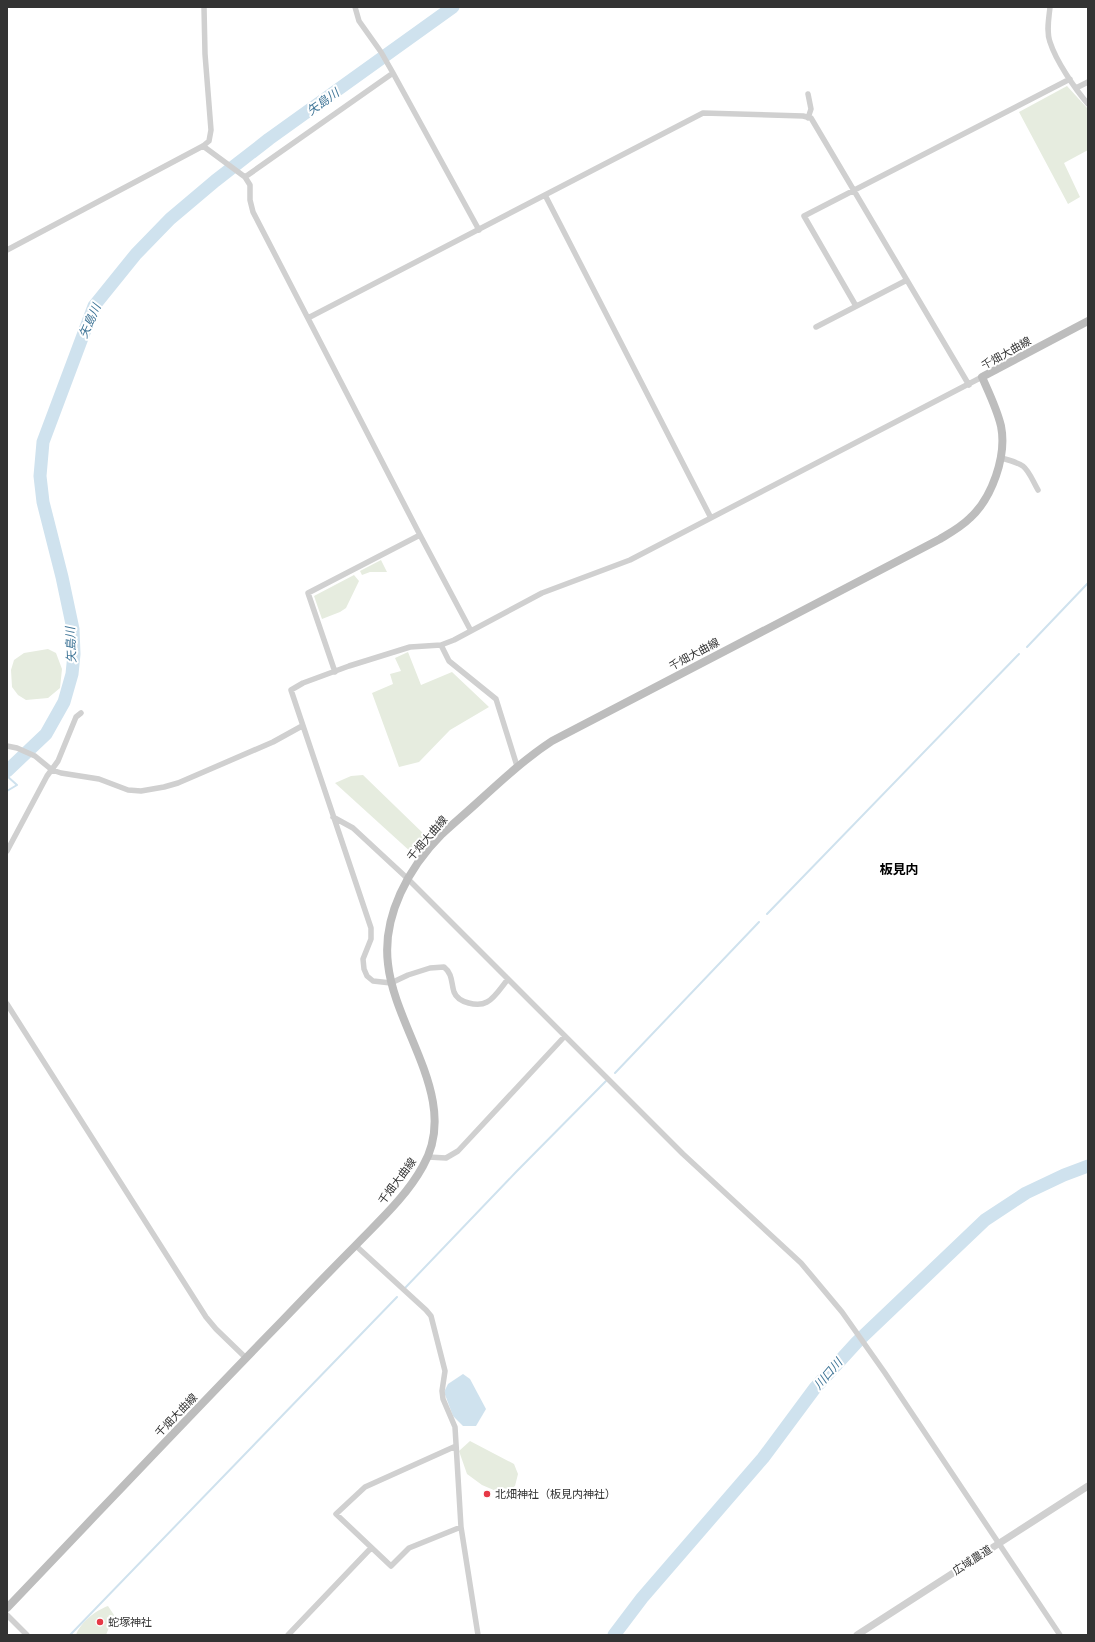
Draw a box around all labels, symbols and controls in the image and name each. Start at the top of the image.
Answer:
water label: 矢島川 [303,83,344,119]
water label: 矢島川 [74,299,105,341]
street label: 千畑大曲線 [978,333,1034,373]
water label: 矢島川 [61,625,80,663]
street label: 千畑大曲線 [666,634,722,674]
street label: 千畑大曲線 [403,812,451,864]
district label: 板見内 [879,860,919,879]
street label: 千畑大曲線 [374,1154,420,1208]
water label: 川口川 [809,1353,847,1393]
street label: 千畑大曲線 [151,1390,201,1440]
place label: 北畑神社（板見内神社） [495,1486,616,1502]
marker: 北畑神社（板見内神社） [482,1489,492,1499]
street label: 広域農道 [949,1541,995,1579]
place label: 蛇塚神社 [108,1614,152,1630]
marker: 蛇塚神社 [95,1617,105,1627]

